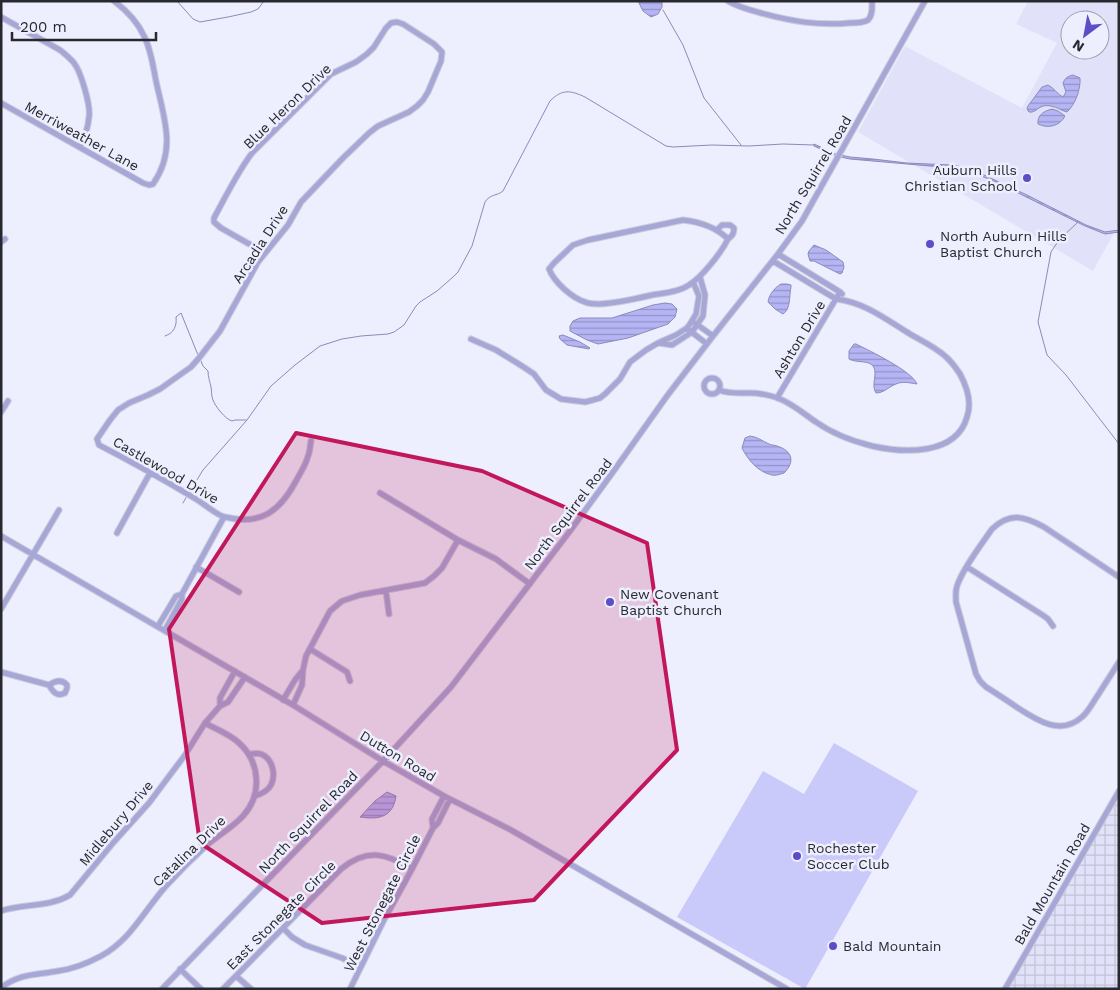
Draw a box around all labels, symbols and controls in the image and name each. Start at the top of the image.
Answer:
scale bar [12,10,156,42]
north arrow [1060,10,1110,60]
text: 200 m [20,18,67,36]
text: N [1069,36,1087,56]
street label: Blue Heron Drive [240,60,334,152]
street label: Merriweather Lane [22,98,142,174]
street label: North Squirrel Road [771,113,855,237]
place label: Auburn Hills Christian School [904,162,1018,194]
marker: Auburn Hills Christian School [1021,172,1033,184]
street label: Arcadia Drive [229,202,291,286]
place label: North Auburn Hills Baptist Church [940,228,1067,260]
marker: North Auburn Hills Baptist Church [924,238,936,250]
street label: Ashton Drive [770,297,828,381]
street label: Castlewood Drive [110,433,222,507]
street label: North Squirrel Road [521,455,615,573]
place label: New Covenant Baptist Church [620,586,722,618]
marker: New Covenant Baptist Church [604,596,616,608]
street label: Dutton Road [357,727,439,785]
street label: North Squirrel Road [255,768,361,876]
street label: Midlebury Drive [76,777,156,869]
street label: Catalina Drive [149,812,229,890]
street label: Bald Mountain Road [1011,820,1093,948]
street label: West Stonegate Circle [340,832,424,974]
place label: Rochester Soccer Club [807,840,890,872]
marker: Rochester Soccer Club [791,850,803,862]
street label: East Stonegate Circle [223,857,339,973]
place label: Bald Mountain [843,938,942,954]
marker: Bald Mountain [827,940,839,952]

